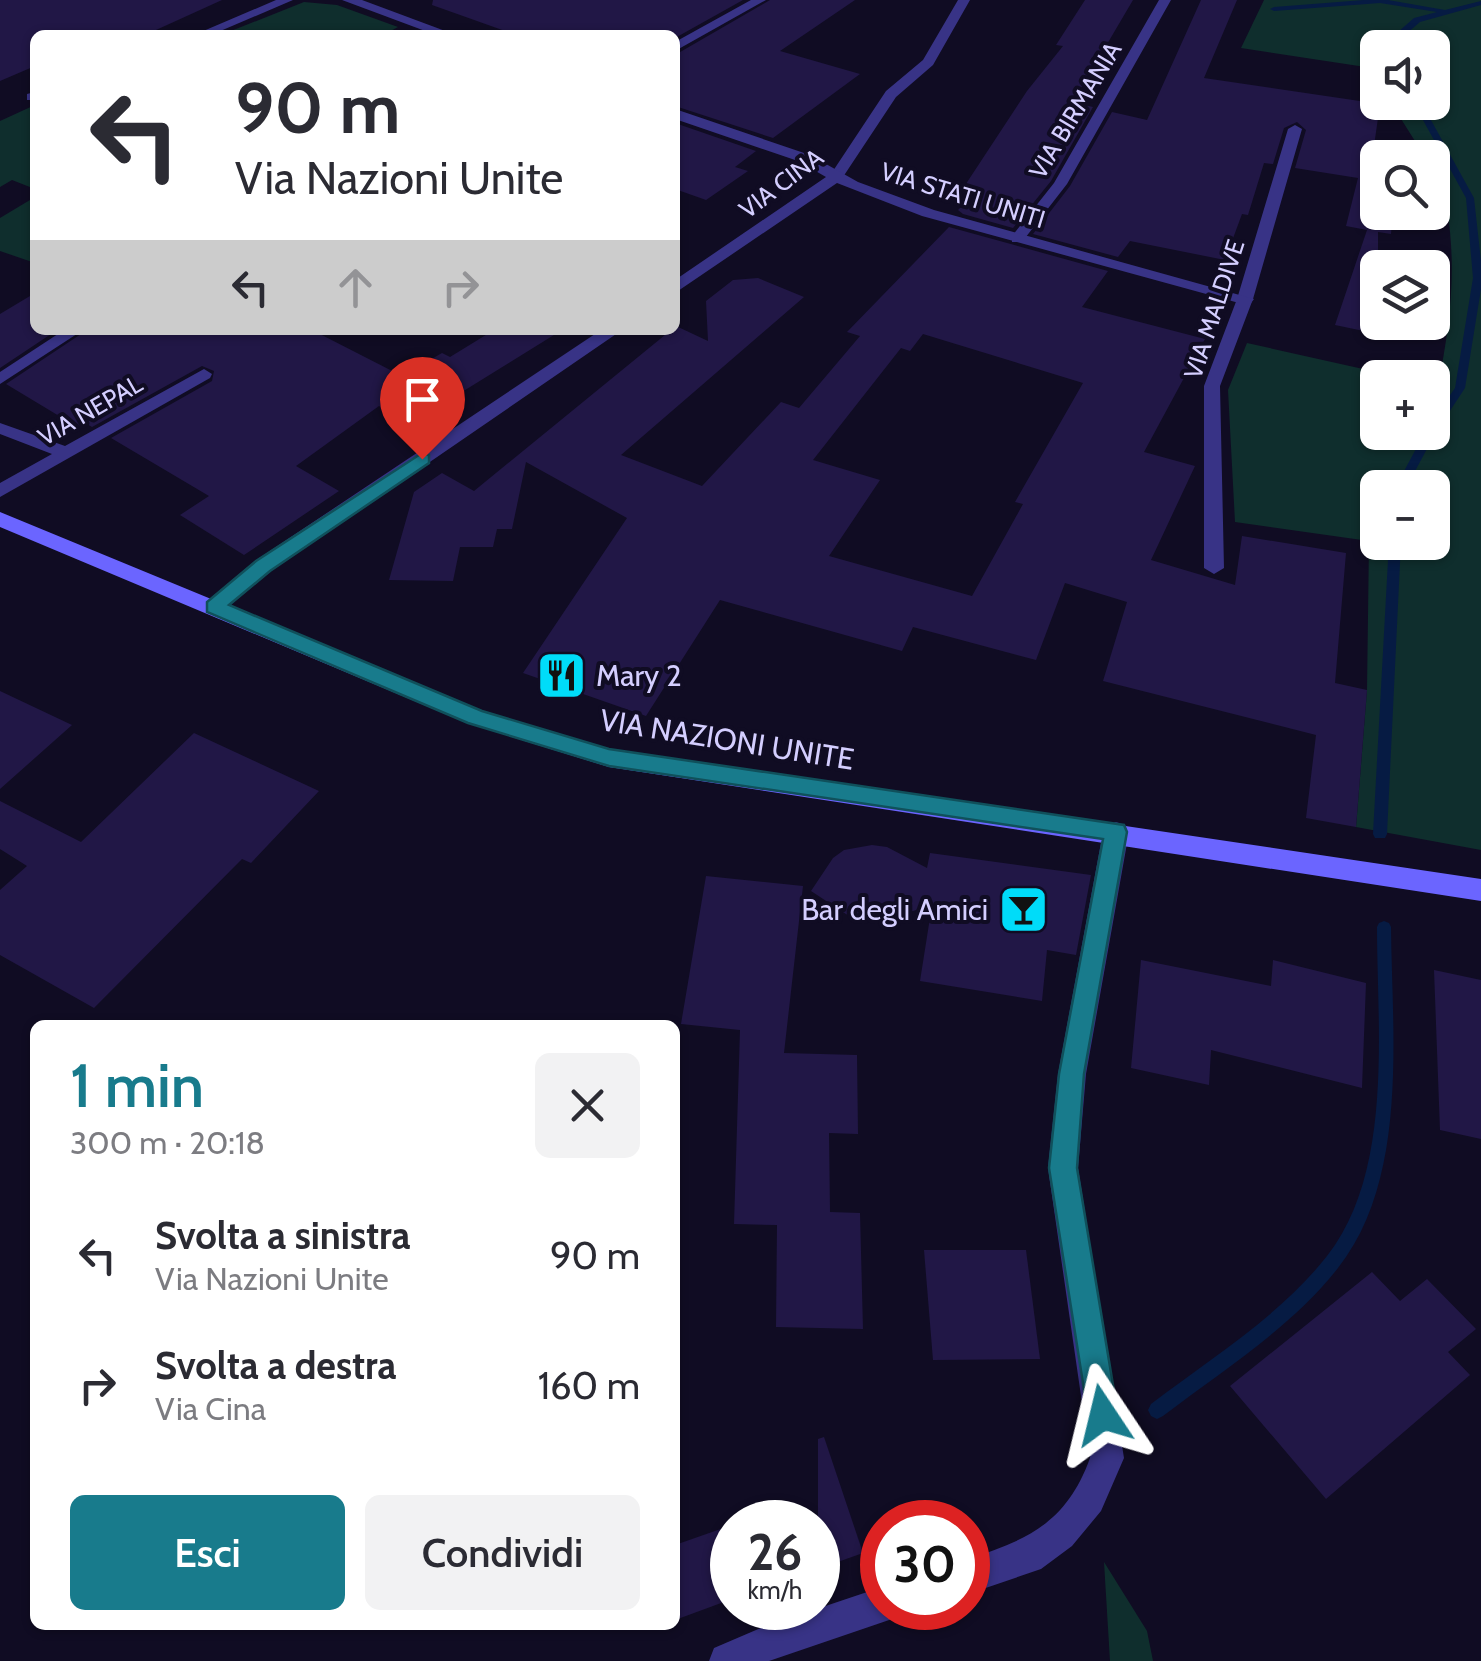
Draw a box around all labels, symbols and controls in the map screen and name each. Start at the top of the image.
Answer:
map controls [1360,30,1450,560]
button: sound [1360,30,1450,120]
street label: VIA BIRMANIA [1022,36,1128,184]
text: 90 m [235,65,400,151]
icon: left [70,70,200,200]
button: search [1360,140,1450,230]
street label: VIA CINA [733,141,829,224]
text: Via Nazioni Unite [235,151,563,205]
street label: VIA STATI UNITI [877,156,1049,234]
street label: VIA MALDIVE [1177,236,1251,382]
button: layers [1360,250,1450,340]
icon: left [223,260,278,315]
icon: ahead [328,260,383,315]
icon: right [433,260,488,315]
pin [380,357,465,460]
button: + [1360,360,1450,450]
street label: VIA NEPAL [33,368,148,452]
icon: arrive [395,372,450,427]
button: − [1360,470,1450,560]
restaurant icon: Mary 2 [535,650,587,702]
place label: Mary 2 [596,657,682,694]
street label: VIA NAZIONI UNITE [597,701,857,778]
bar icon: Bar degli Amici [997,884,1049,936]
place label: Bar degli Amici [801,891,988,928]
text: 1 min [70,1049,204,1122]
button: close [535,1053,640,1158]
text: 300 m · 20:18 [70,1123,265,1162]
text: Svolta a sinistra [155,1212,410,1259]
icon: left [70,1228,125,1283]
text: 90 m [550,1232,640,1279]
text: Via Nazioni Unite [155,1259,389,1298]
text: Svolta a destra [155,1342,396,1389]
icon: right [70,1358,125,1413]
text: 160 m [538,1362,640,1409]
position arrow [1051,1363,1155,1467]
text: Via Cina [155,1389,266,1428]
button: Esci [70,1495,345,1610]
button: Condividi [365,1495,640,1610]
speed limit sign: 30 [860,1500,990,1630]
text: 26 [748,1522,802,1583]
text: km/h [748,1575,802,1605]

